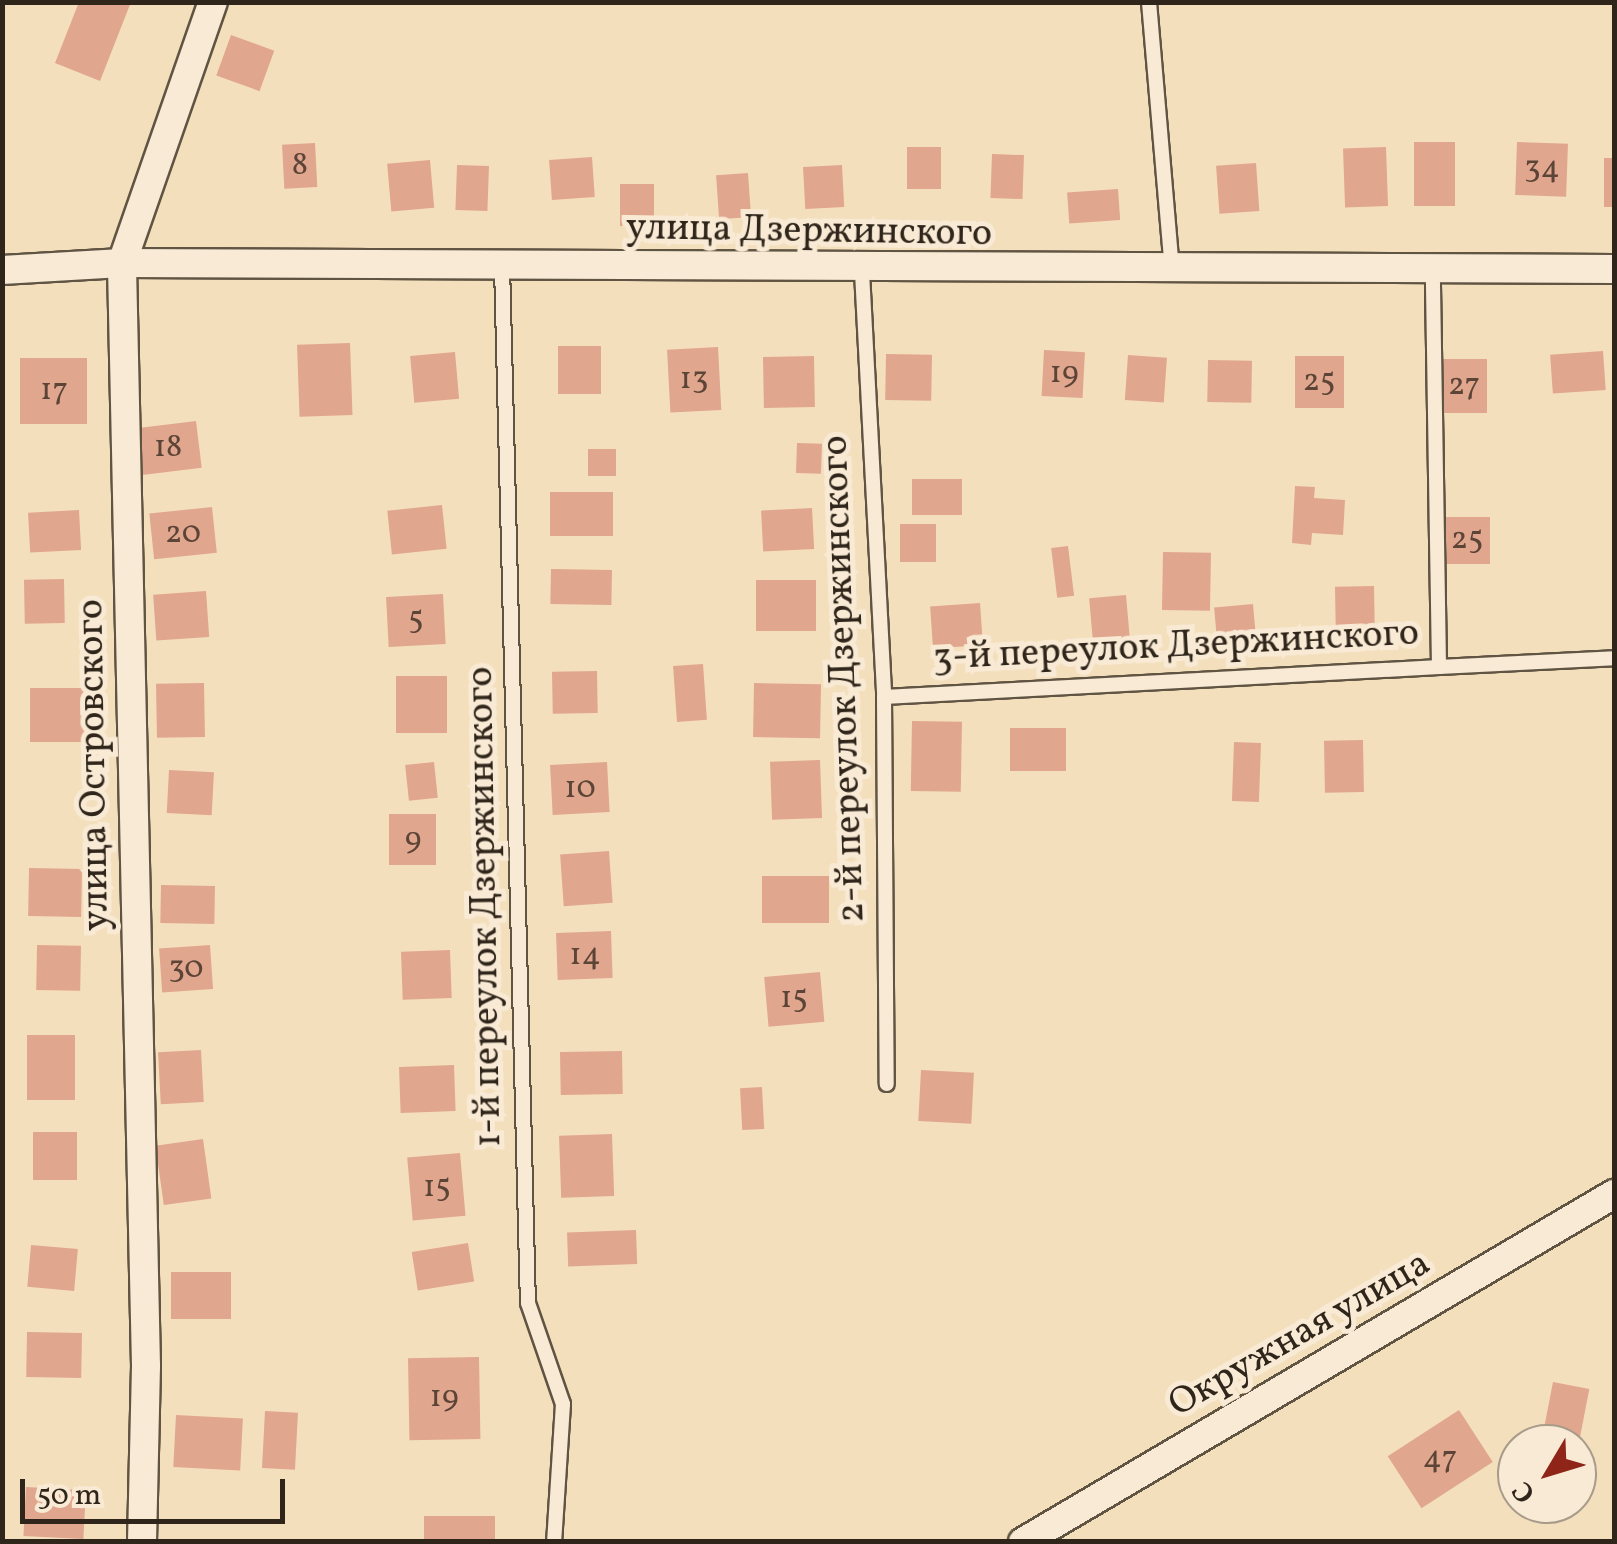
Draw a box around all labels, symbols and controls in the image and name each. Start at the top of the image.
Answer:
house number: 8 [292,147,308,185]
house number: 34 [1524,150,1560,188]
street label: улица Дзержинского [626,206,992,258]
house number: 19 [1049,355,1079,393]
house number: 13 [680,361,708,399]
house number: 25 [1303,363,1335,401]
house number: 27 [1448,367,1480,405]
house number: 17 [40,372,68,410]
house number: 18 [154,429,182,467]
street label: 2-й переулок Дзержинского [814,435,876,923]
house number: 20 [165,515,201,553]
house number: 25 [1451,521,1483,559]
street label: улица Островского [69,599,121,931]
house number: 5 [408,601,424,639]
street label: 3-й переулок Дзержинского [932,611,1420,683]
street label: 1-й переулок Дзержинского [459,666,513,1148]
house number: 10 [564,770,596,808]
house number: 9 [405,821,421,859]
house number: 14 [569,937,601,975]
house number: 30 [168,950,204,988]
house number: 15 [780,980,808,1018]
house number: 15 [423,1169,451,1207]
street label: Окружная улица [1161,1241,1439,1429]
house number: 19 [429,1379,459,1417]
north arrow [1497,1424,1597,1524]
house number: 47 [1423,1440,1457,1478]
scale bar [25,1459,290,1521]
text: С [1504,1472,1545,1511]
text: 50 m [37,1475,101,1517]

